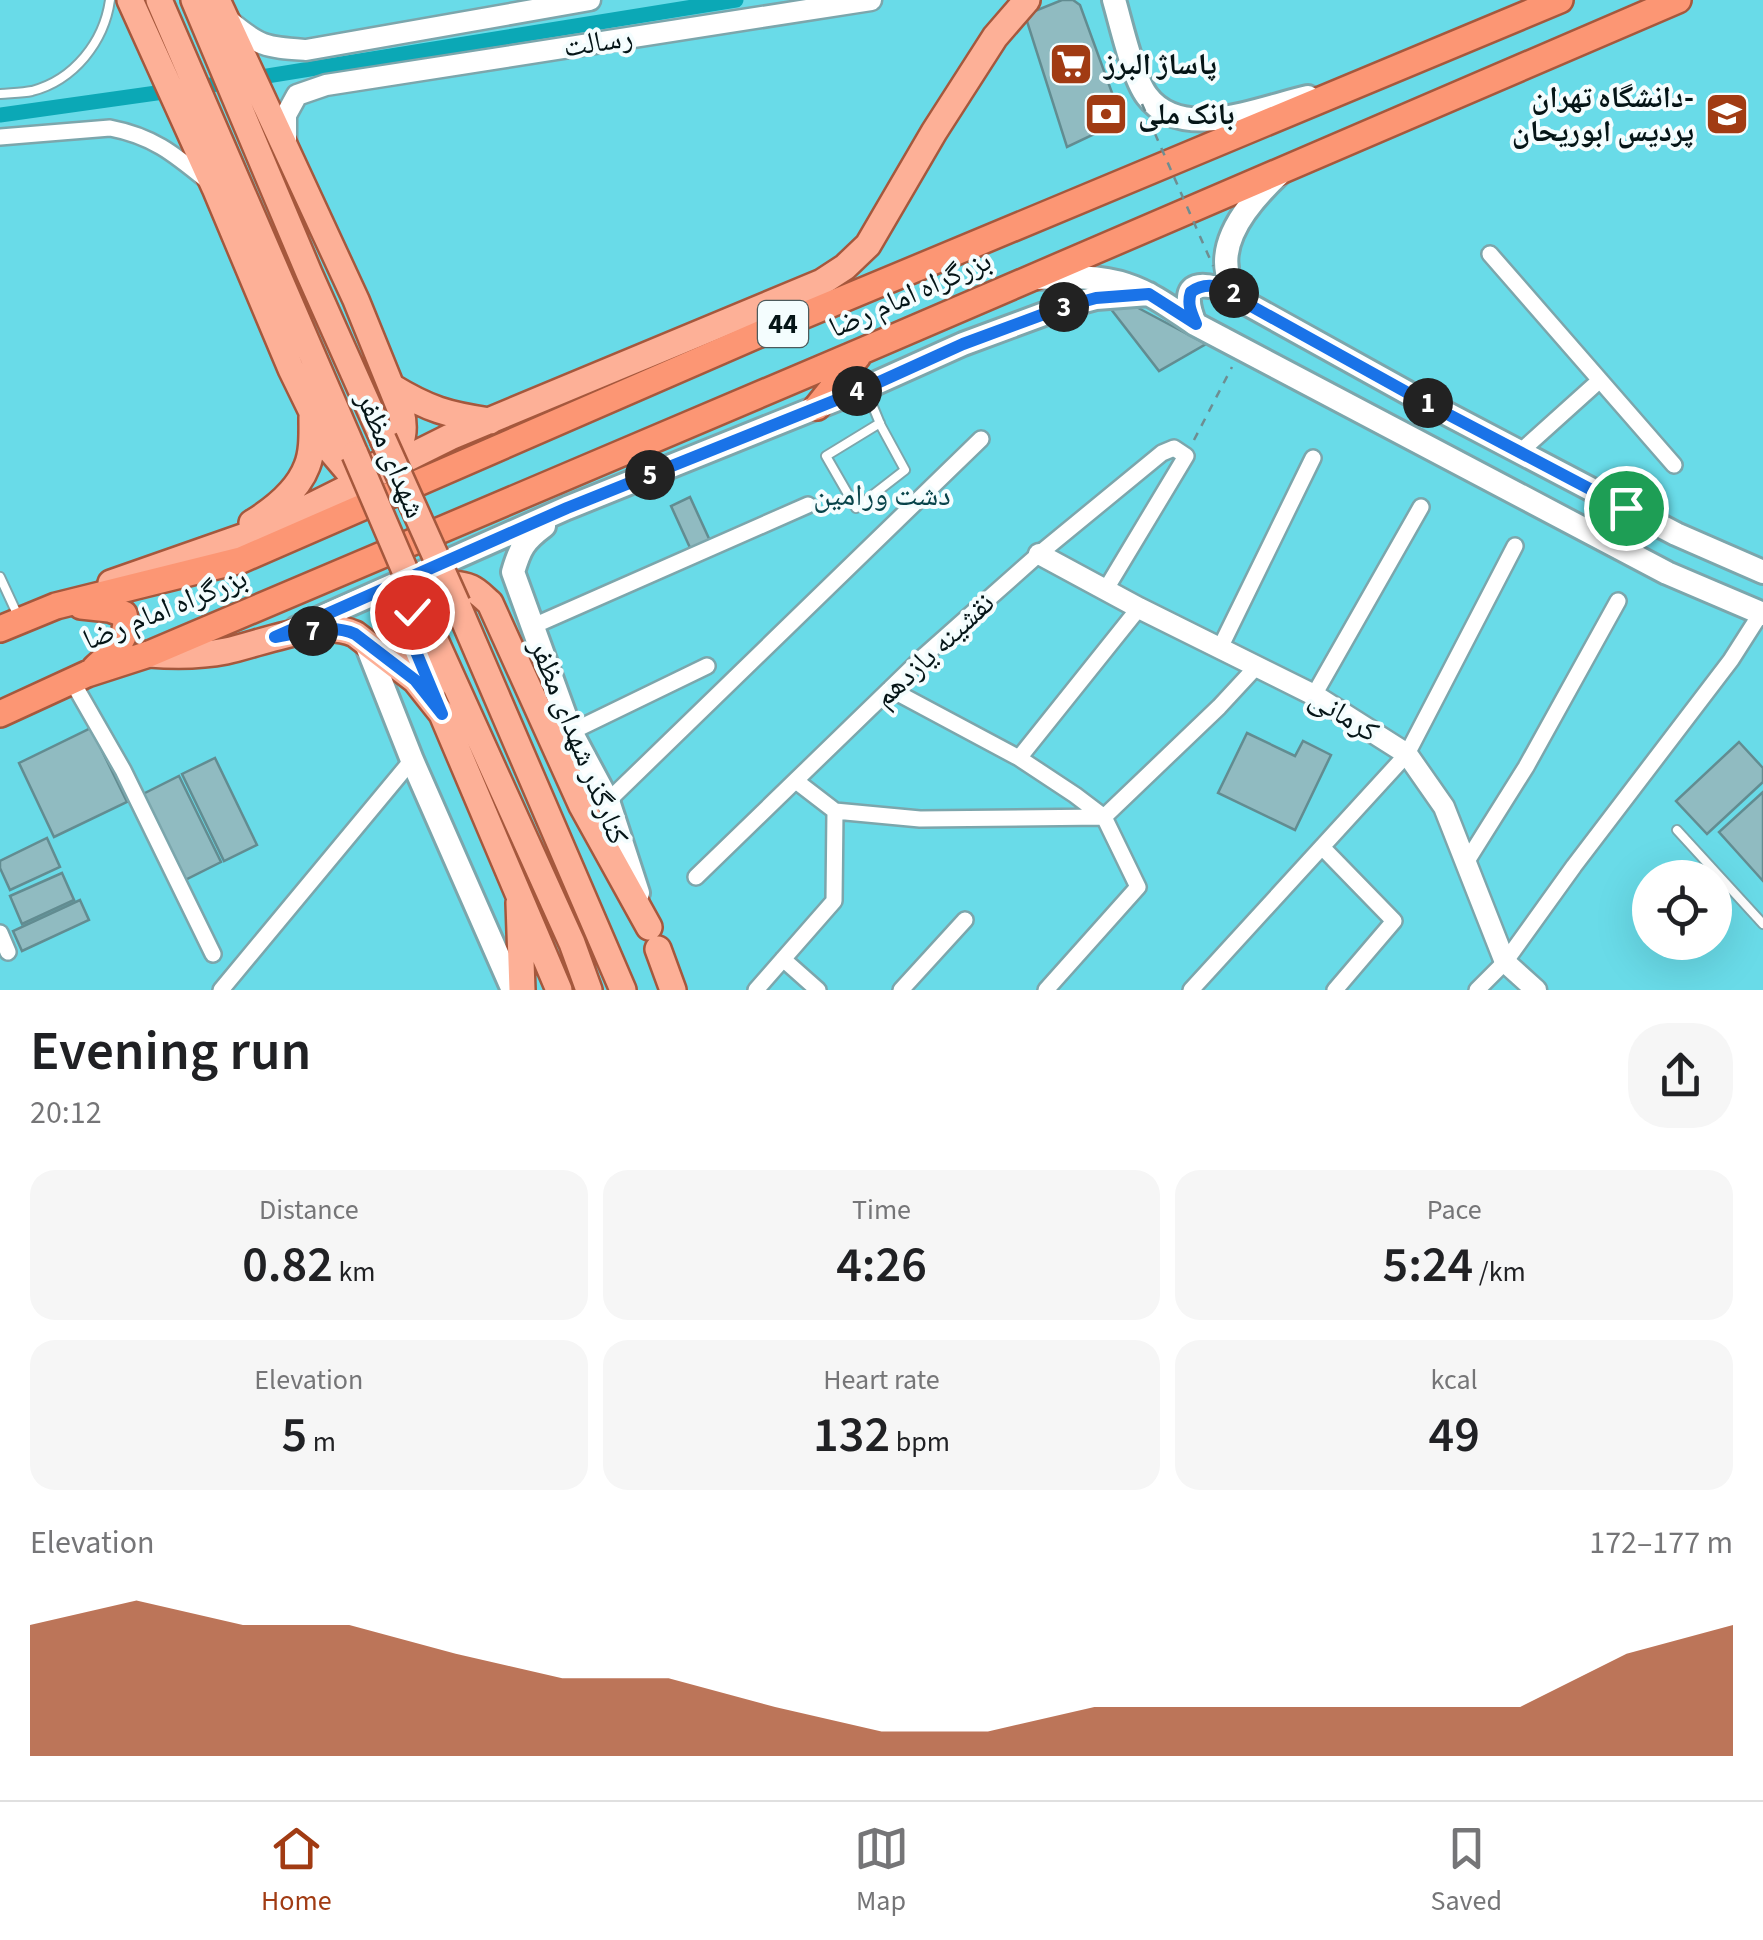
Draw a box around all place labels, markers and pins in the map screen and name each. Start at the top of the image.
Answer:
supermarket icon: پاساژ البرز [1048,41,1094,87]
place label: پاساژ البرز [1102,43,1217,86]
place label: دانشگاه تهران- پردیس ابوریحان [1512,76,1694,153]
bank icon: بانک ملی [1083,91,1129,137]
school or university icon: دانشگاه تهران- پردیس ابوریحان [1704,91,1750,137]
place label: بانک ملی [1138,93,1234,136]
pin: 2 [1209,268,1259,318]
pin: 3 [1039,282,1089,332]
pin: 4 [832,366,882,416]
pin: 1 [1403,378,1453,428]
pin: 5 [625,450,675,500]
pin [1584,466,1669,551]
pin [370,570,455,655]
pin: 7 [288,606,338,656]

